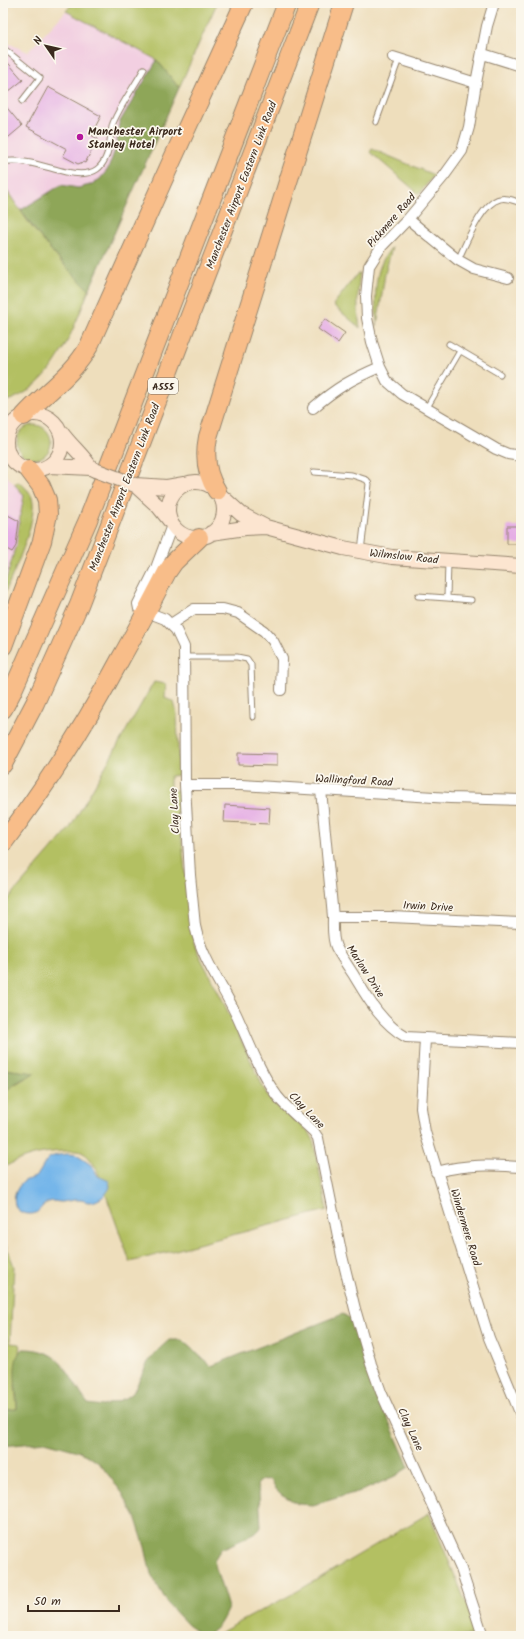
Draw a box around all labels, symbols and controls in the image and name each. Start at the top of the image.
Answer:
north arrow [26,26,66,66]
text: N [29,33,48,49]
street label: Manchester Airport Eastern Link Road [202,98,282,272]
place label: Manchester Airport Stanley Hotel [88,123,183,154]
marker: Manchester Airport Stanley Hotel [75,132,85,142]
street label: Pickmere Road [363,189,421,252]
road number: A555 [148,378,178,394]
street label: Manchester Airport Eastern Link Road [85,400,165,574]
street label: Wilmslow Road [369,544,440,570]
street label: Wallingford Road [315,770,394,792]
street label: Clay Lane [165,787,185,834]
street label: Irwin Drive [402,897,454,917]
street label: Marlow Drive [341,942,389,1002]
street label: Clay Lane [284,1088,329,1134]
street label: Windermere Road [445,1186,485,1269]
street label: Clay Lane [392,1405,428,1454]
scale bar [28,1587,119,1613]
text: 50 m [34,1592,61,1611]

